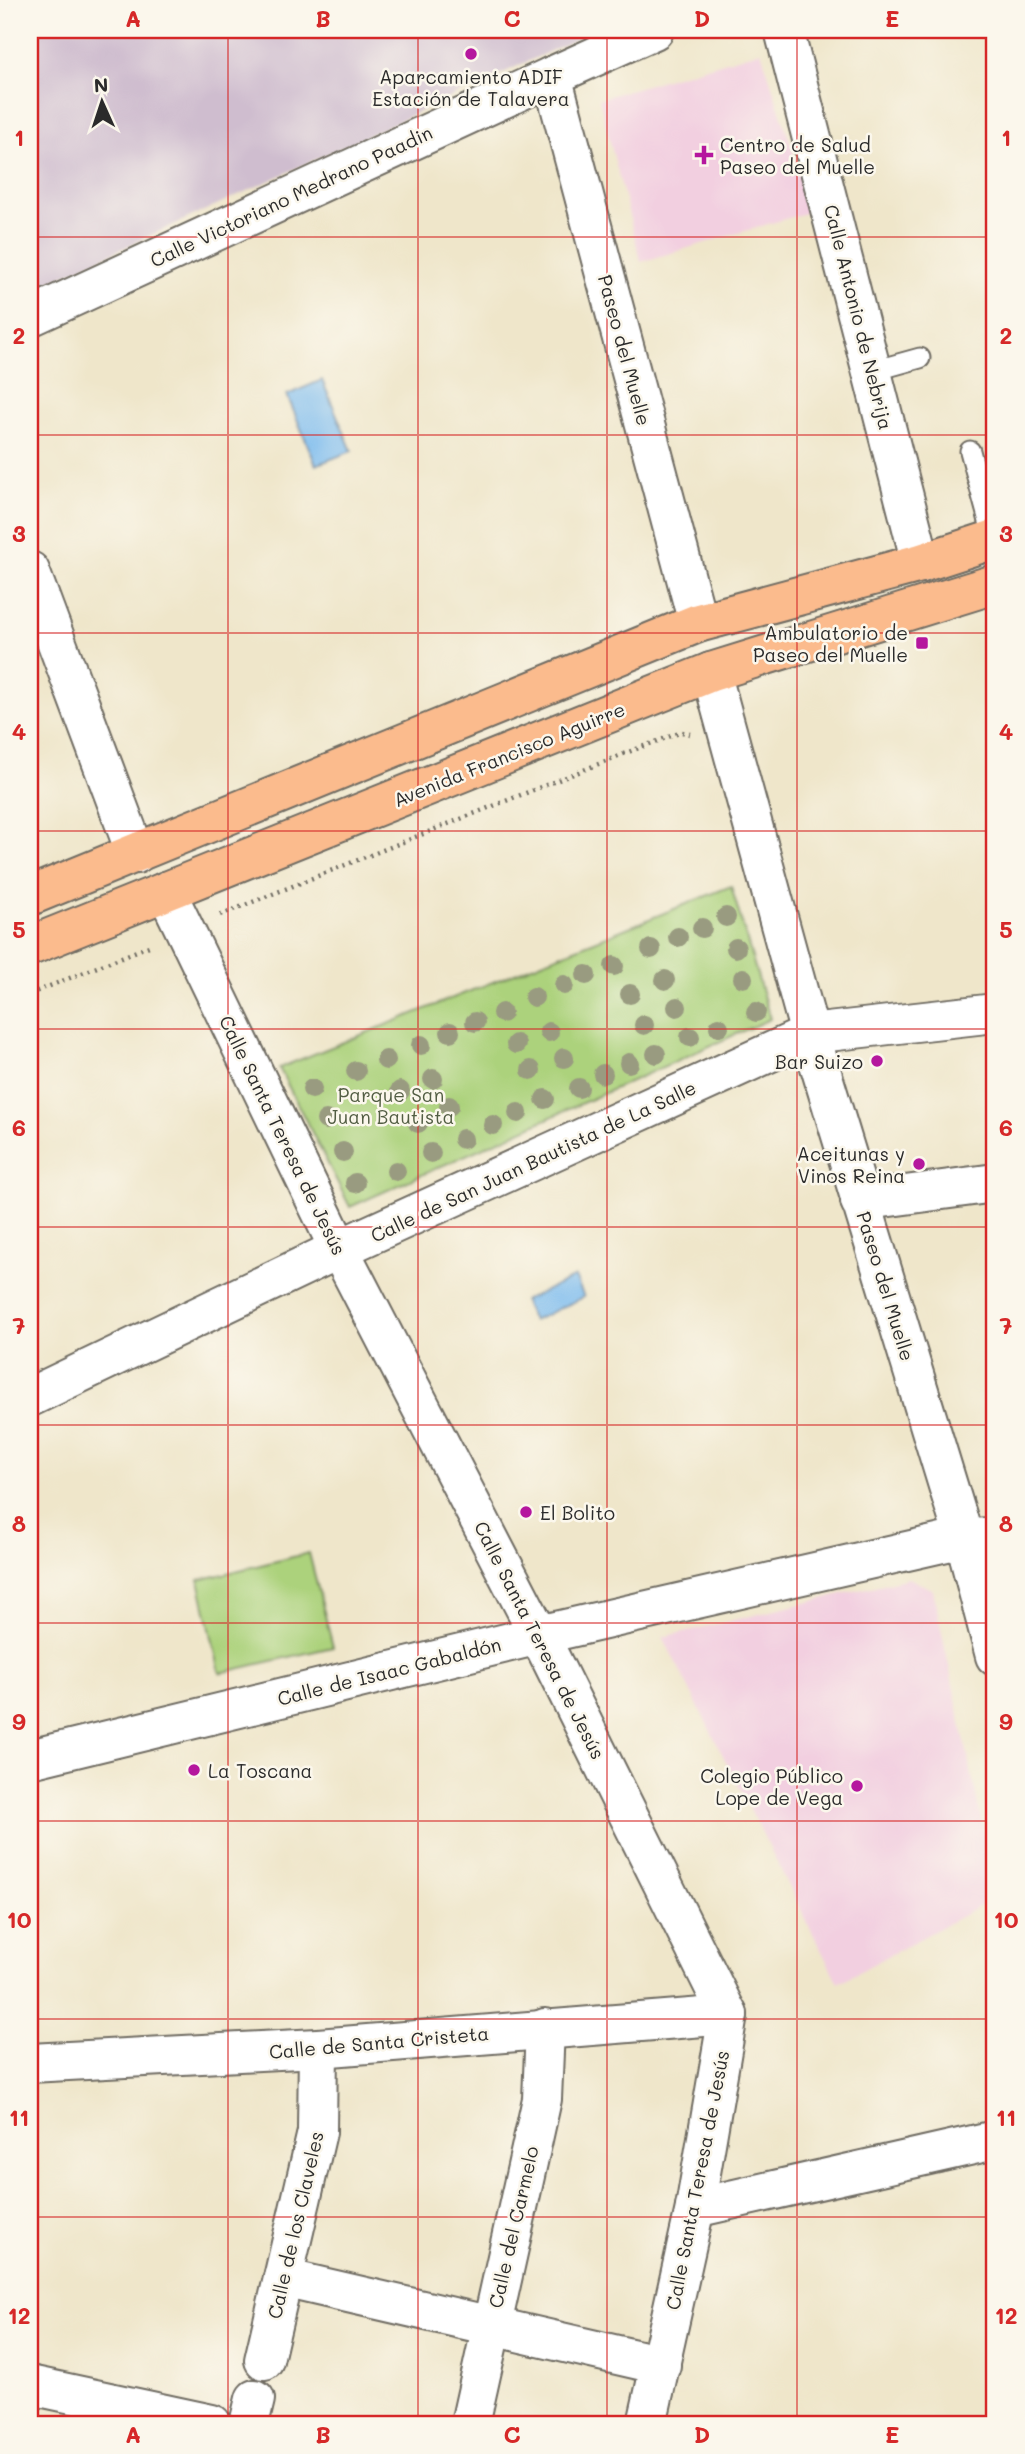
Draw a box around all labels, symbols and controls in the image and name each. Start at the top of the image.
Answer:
text: A [125,3,141,33]
text: B [315,3,331,33]
text: C [503,3,521,33]
text: D [694,3,710,33]
text: E [885,3,899,33]
marker: Aparcamiento ADIF Estación de Talavera [463,46,479,62]
place label: Aparcamiento ADIF Estación de Talavera [372,64,570,111]
north arrow [66,66,136,136]
text: N [93,72,109,97]
street label: Calle Victoriano Medrano Paadin [146,119,436,273]
text: 1 [14,122,24,152]
text: 1 [1001,122,1011,152]
place label: Centro de Salud Paseo del Muelle [720,132,875,179]
marker: Centro de Salud Paseo del Muelle [694,145,714,165]
street label: Calle Antonio de Nebrija [819,202,899,432]
street label: Paseo del Muelle [593,272,657,428]
text: 2 [13,320,25,350]
text: 2 [1000,320,1012,350]
text: 3 [12,518,26,548]
text: 3 [999,518,1013,548]
place label: Ambulatorio de Paseo del Muelle [753,620,908,667]
marker: Ambulatorio de Paseo del Muelle [914,635,930,651]
street label: Avenida Francisco Aguirre [389,696,629,812]
text: 4 [12,716,26,746]
text: 4 [999,716,1013,746]
text: 5 [12,914,26,944]
text: 5 [999,914,1013,944]
street label: Calle Santa Teresa de Jesús [214,1011,352,1259]
place label: Bar Suizo [775,1049,863,1074]
marker: Bar Suizo [869,1053,885,1069]
street label: Calle de San Juan Bautista de La Salle [366,1074,700,1248]
park label: Parque San Juan Bautista [328,1082,454,1129]
text: 6 [12,1112,26,1142]
text: 6 [999,1112,1013,1142]
place label: Aceitunas y Vinos Reina [797,1141,905,1188]
marker: Aceitunas y Vinos Reina [911,1156,927,1172]
street label: Paseo del Muelle [851,1208,921,1364]
text: 7 [13,1310,26,1340]
text: 7 [1000,1310,1013,1340]
place label: El Bolito [540,1500,615,1525]
marker: El Bolito [518,1504,534,1520]
text: 8 [12,1508,26,1538]
text: 8 [999,1508,1013,1538]
street label: Calle Santa Teresa de Jesús [469,1517,611,1763]
street label: Calle de Isaac Gabaldón [275,1631,503,1711]
text: 9 [12,1706,26,1736]
text: 9 [999,1706,1013,1736]
place label: La Toscana [208,1758,312,1783]
marker: La Toscana [186,1762,202,1778]
place label: Colegio Público Lope de Vega [700,1763,843,1810]
marker: Colegio Público Lope de Vega [849,1778,865,1794]
text: 10 [7,1904,32,1934]
text: 10 [994,1904,1019,1934]
street label: Calle de Santa Cristeta [268,2020,490,2064]
street label: Calle Santa Teresa de Jesús [660,2048,734,2312]
text: 11 [9,2102,29,2132]
text: 11 [996,2102,1016,2132]
street label: Calle de los Claveles [261,2129,329,2321]
street label: Calle del Carmelo [482,2144,544,2310]
text: 12 [7,2300,31,2330]
text: 12 [994,2300,1018,2330]
text: A [125,2419,141,2449]
text: B [315,2419,331,2449]
text: C [503,2419,521,2449]
text: D [694,2419,710,2449]
text: E [885,2419,899,2449]

